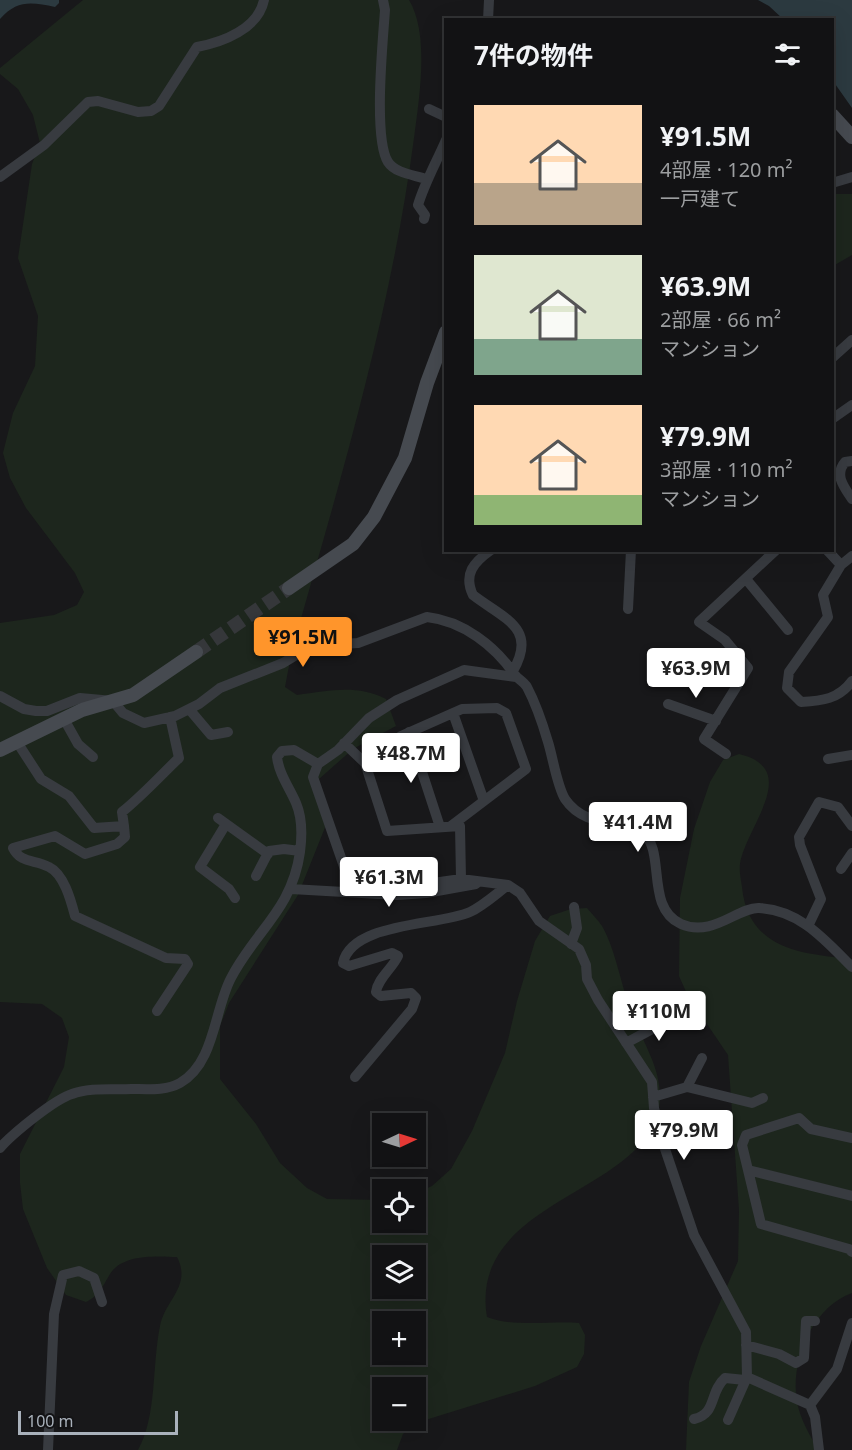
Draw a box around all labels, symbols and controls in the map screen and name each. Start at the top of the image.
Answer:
text: 7件の物件 [474,37,593,73]
icon: filters [771,38,804,71]
text: ¥91.5M [660,118,751,154]
icon: home [522,129,594,201]
text: 4部屋 · 120 m² [660,156,792,183]
text: 一戸建て [660,185,740,212]
text: ¥63.9M [660,268,751,304]
icon: home [522,279,594,351]
text: 2部屋 · 66 m² [660,306,781,333]
text: マンション [660,335,760,362]
text: ¥79.9M [660,418,751,454]
icon: home [522,429,594,501]
text: 3部屋 · 110 m² [660,456,792,483]
text: マンション [660,485,760,512]
pin: ¥91.5M [254,617,352,668]
text: ¥91.5M [268,623,338,650]
pin: ¥63.9M [647,648,745,699]
text: ¥63.9M [661,654,731,681]
pin: ¥48.7M [362,733,460,784]
text: ¥48.7M [376,739,446,766]
pin: ¥41.4M [589,802,687,853]
text: ¥41.4M [603,808,673,835]
pin: ¥61.3M [340,857,438,908]
text: ¥61.3M [354,863,424,890]
pin: ¥110M [617,991,701,1042]
text: ¥110M [627,997,691,1024]
pin: ¥79.9M [635,1110,733,1161]
north arrow [372,1113,426,1167]
map controls [372,1113,426,1431]
text: ¥79.9M [649,1116,719,1143]
button: locate [372,1179,426,1233]
button: layers [372,1245,426,1299]
button: + [372,1311,426,1365]
button: − [372,1377,426,1431]
scale bar [18,1408,178,1436]
text: 100 m [27,1410,74,1432]

